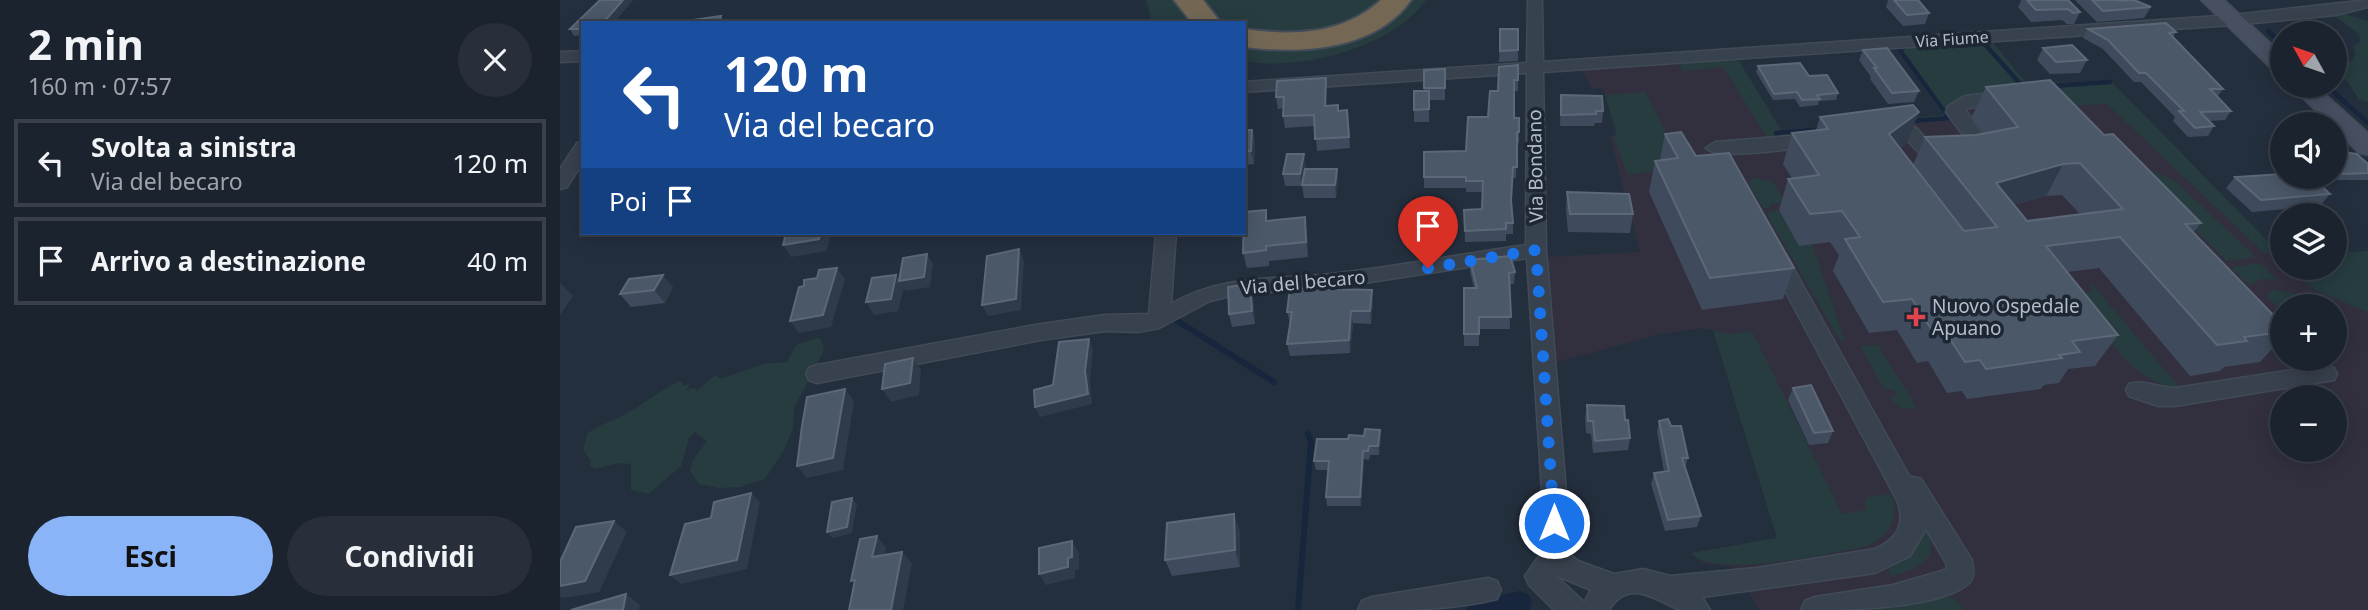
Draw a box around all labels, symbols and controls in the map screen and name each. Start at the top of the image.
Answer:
text: 2 min [28,15,144,72]
north arrow [2270,21,2347,98]
map controls [2270,21,2347,462]
button: close [458,23,532,97]
street label: Via Fiume [1915,25,1989,53]
text: 120 m [724,40,869,106]
icon: left [609,49,700,140]
text: 160 m · 07:57 [28,70,172,102]
text: Via del becaro [724,103,935,146]
street label: Via Bondano [1521,109,1549,223]
button: sound [2270,112,2347,189]
text: Svolta a sinistra [91,129,297,165]
icon: left [32,144,70,182]
text: 120 m [452,145,528,181]
text: Via del becaro [91,165,243,197]
icon: arrive [661,182,699,220]
text: Poi [609,183,647,219]
pin [1398,196,1458,268]
button: layers [2270,203,2347,280]
icon: arrive [1409,207,1447,245]
icon: arrive [32,242,70,280]
text: Arrivo a destinazione [91,243,366,279]
text: 40 m [467,243,528,279]
street label: Via del becaro [1239,264,1367,300]
place label: Nuovo Ospedale Apuano [1932,293,2080,341]
button: + [2270,294,2347,371]
marker: Nuovo Ospedale Apuano [1906,307,1926,327]
button: − [2270,385,2347,462]
position arrow [1517,486,1591,560]
button: Esci [28,516,273,596]
button: Condividi [287,516,532,596]

